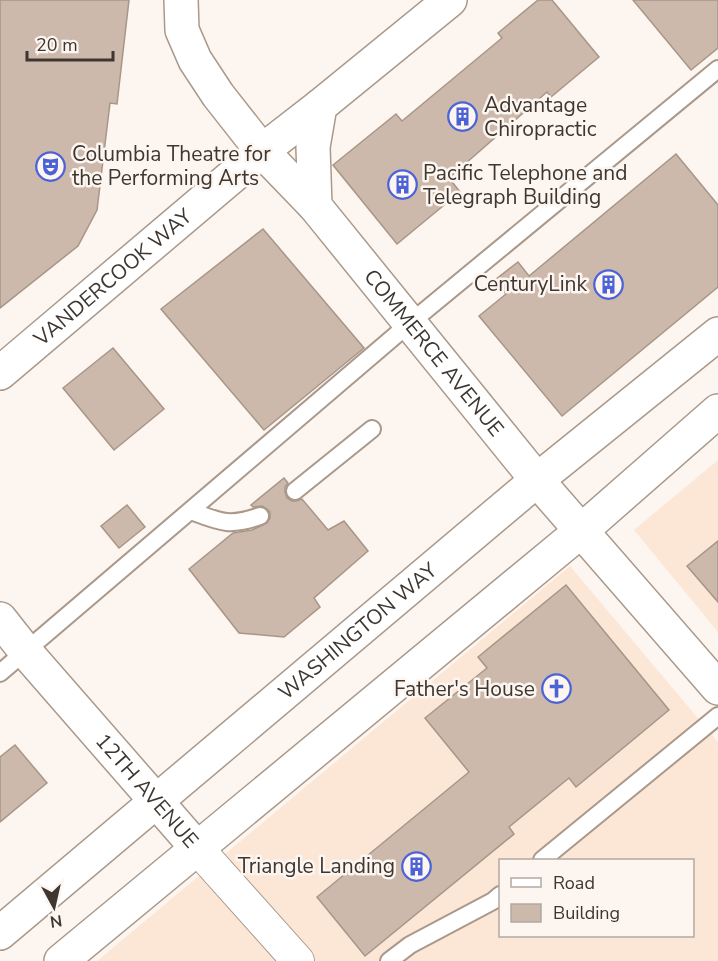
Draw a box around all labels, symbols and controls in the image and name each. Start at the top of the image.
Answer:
scale bar [27,24,112,62]
text: 20 m [36,33,78,57]
place label: Advantage Chiropractic [484,91,597,143]
building icon: Advantage Chiropractic [447,101,479,133]
place label: Columbia Theatre for the Performing Arts [72,140,271,192]
theatre icon: Columbia Theatre for the Performing Arts [35,150,67,182]
place label: Pacific Telephone and Telegraph Building [423,159,628,211]
building icon: Pacific Telephone and Telegraph Building [386,169,418,201]
street label: VANDERCOOK WAY [27,202,198,353]
street label: COMMERCE AVENUE [358,263,510,442]
building icon: CenturyLink [592,268,624,300]
place label: CenturyLink [474,270,587,298]
street label: WASHINGTON WAY [273,556,443,706]
church icon: Father's House [540,673,572,705]
place label: Father's House [394,675,535,703]
street label: 12TH AVENUE [89,727,205,854]
building icon: Triangle Landing [400,850,432,882]
place label: Triangle Landing [238,852,395,880]
legend [499,859,694,937]
text: Road [553,871,595,895]
north arrow [24,877,84,937]
text: Building [553,901,620,925]
text: N [48,909,63,933]

